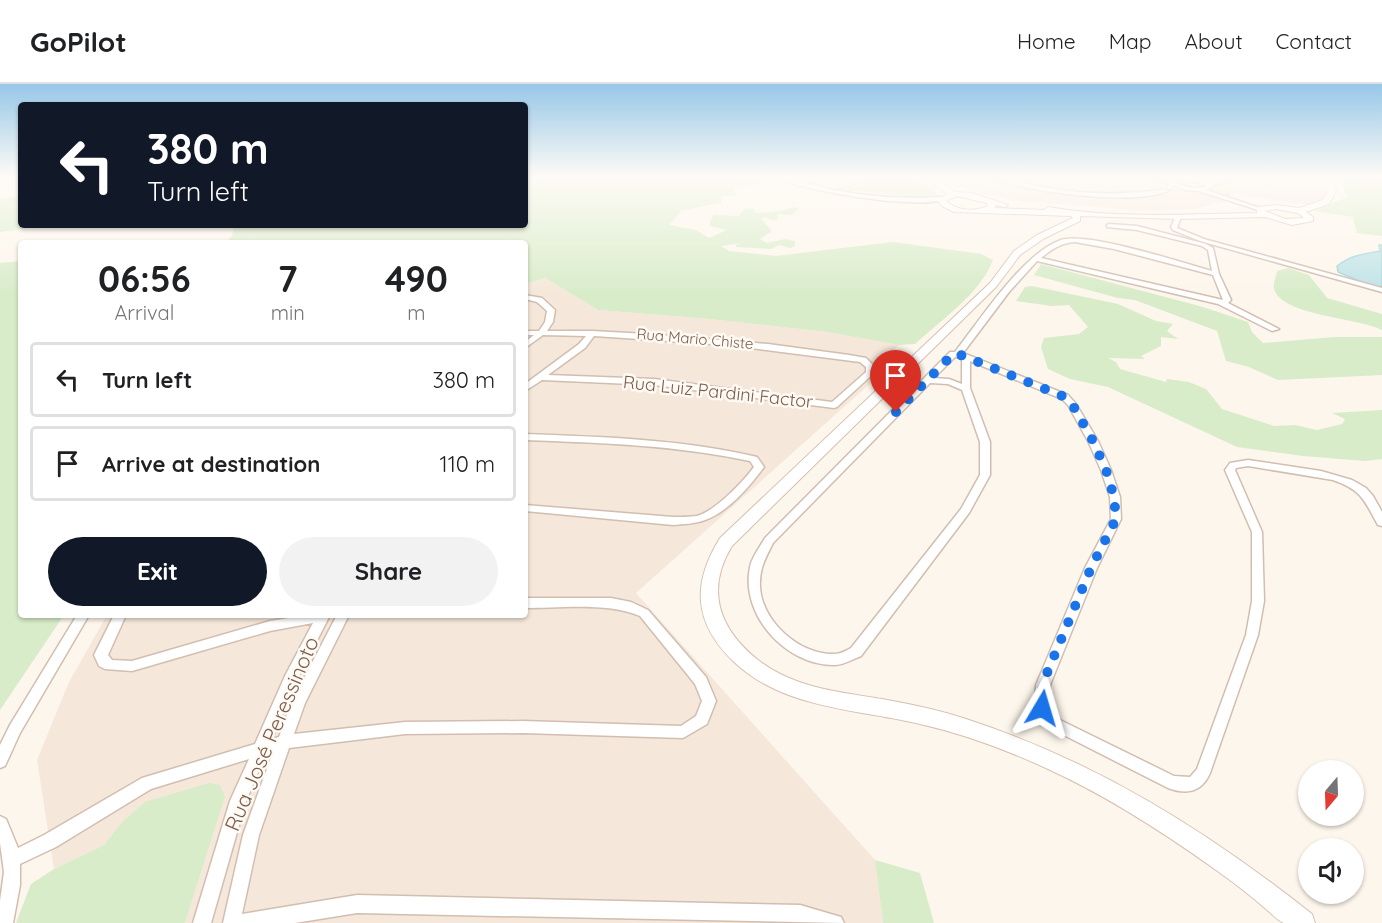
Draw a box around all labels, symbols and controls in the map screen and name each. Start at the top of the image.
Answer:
text: GoPilot [30,24,127,59]
text: Home [1017,28,1076,54]
text: Map [1109,28,1152,54]
text: About [1185,28,1243,54]
text: Contact [1276,28,1352,54]
text: 380 m [147,122,269,175]
icon: left [48,126,126,204]
text: Turn left [147,174,249,208]
text: 06:56 [98,256,191,301]
text: 7 [278,256,298,301]
text: 490 [385,256,448,301]
text: Arrival [114,300,174,325]
text: min [271,300,305,325]
text: m [407,300,425,325]
street label: Rua Mario Chiste [636,324,754,353]
pin [870,350,921,412]
icon: arrive [879,359,912,392]
icon: left [51,363,84,396]
text: Turn left [102,366,192,394]
text: 380 m [432,366,495,394]
street label: Rua Luiz Pardini Factor [622,370,814,413]
icon: arrive [51,447,84,480]
text: Arrive at destination [102,450,320,478]
text: 110 m [440,450,495,478]
button: Exit [48,537,267,606]
button: Share [279,537,498,606]
street label: Rua José Peressinoto [218,632,324,835]
position arrow [1010,676,1074,740]
north arrow [1298,760,1364,826]
map controls [1298,760,1364,904]
button: sound [1298,838,1364,904]

